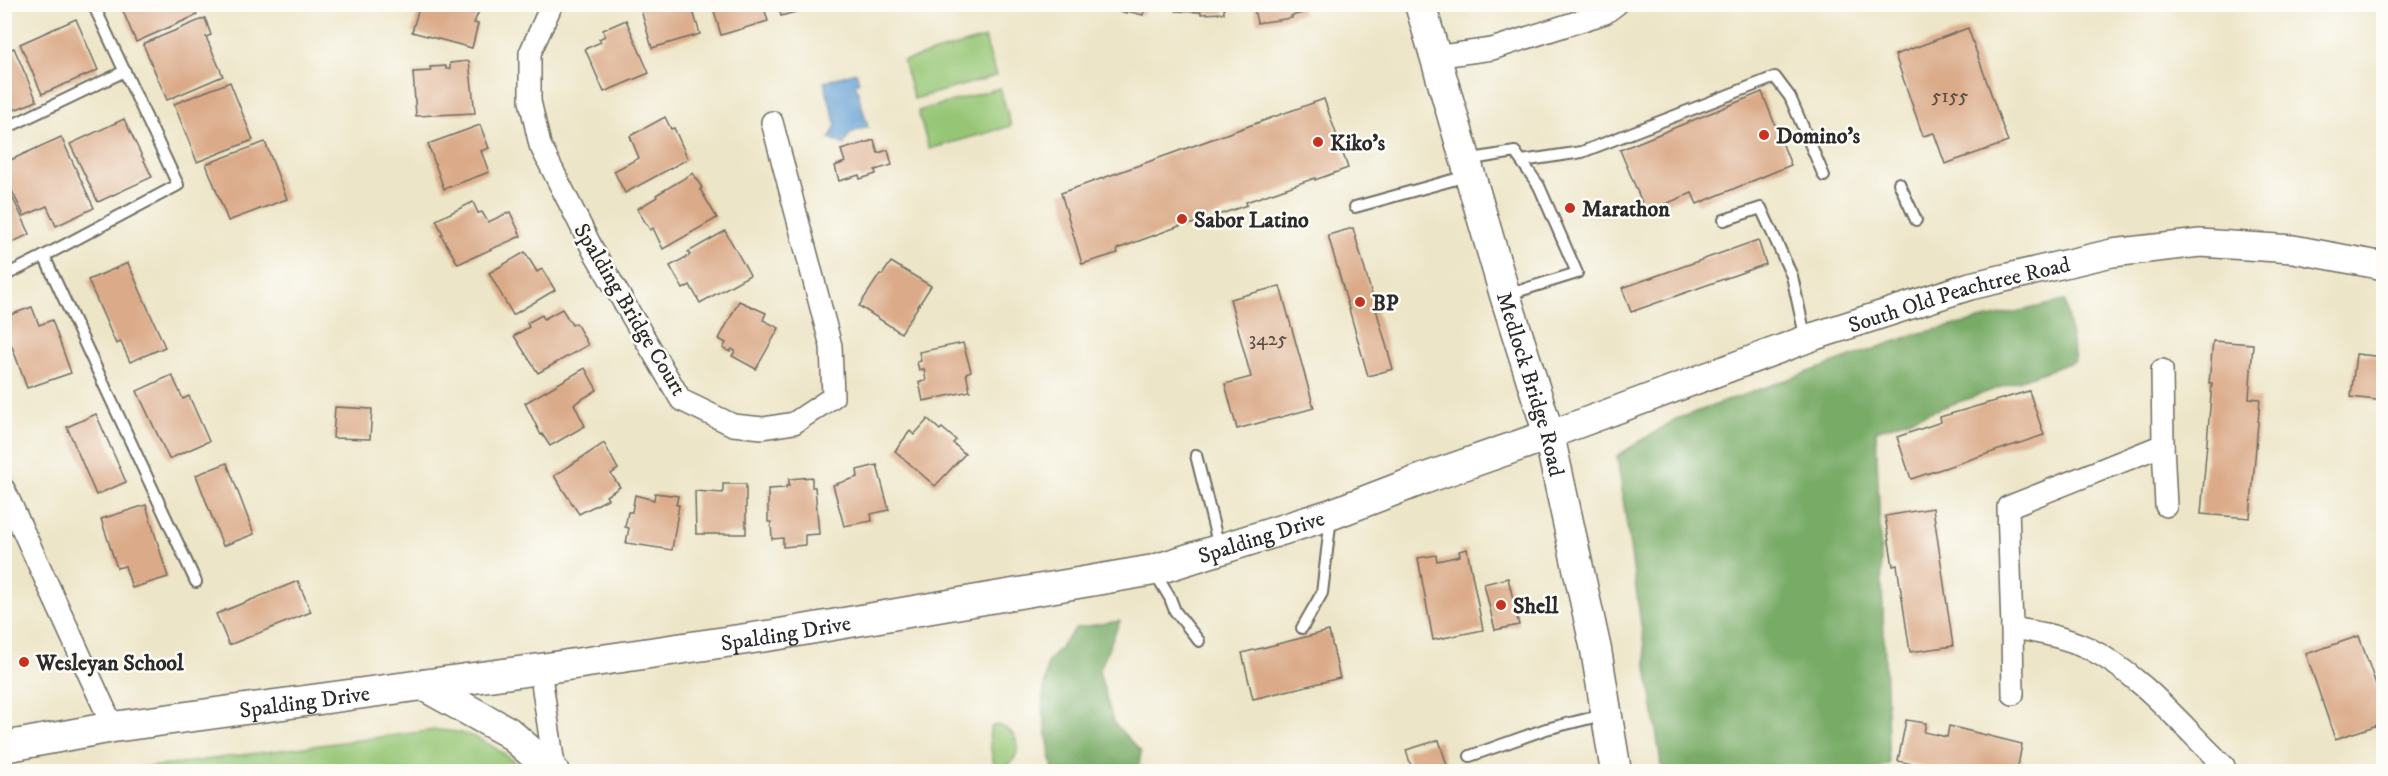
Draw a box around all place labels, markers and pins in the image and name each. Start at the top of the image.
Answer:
place label: Domino's [1776,123,1861,150]
marker: Domino's [1757,128,1771,142]
place label: Kiko's [1330,130,1386,157]
marker: Kiko's [1311,135,1325,149]
place label: Marathon [1582,196,1670,223]
marker: Marathon [1563,201,1577,215]
place label: Sabor Latino [1194,207,1309,234]
marker: Sabor Latino [1175,212,1189,226]
place label: BP [1372,290,1399,317]
marker: BP [1353,295,1367,309]
place label: Shell [1513,593,1559,620]
marker: Shell [1494,598,1508,612]
place label: Wesleyan School [35,650,184,677]
marker: Wesleyan School [17,655,31,669]

